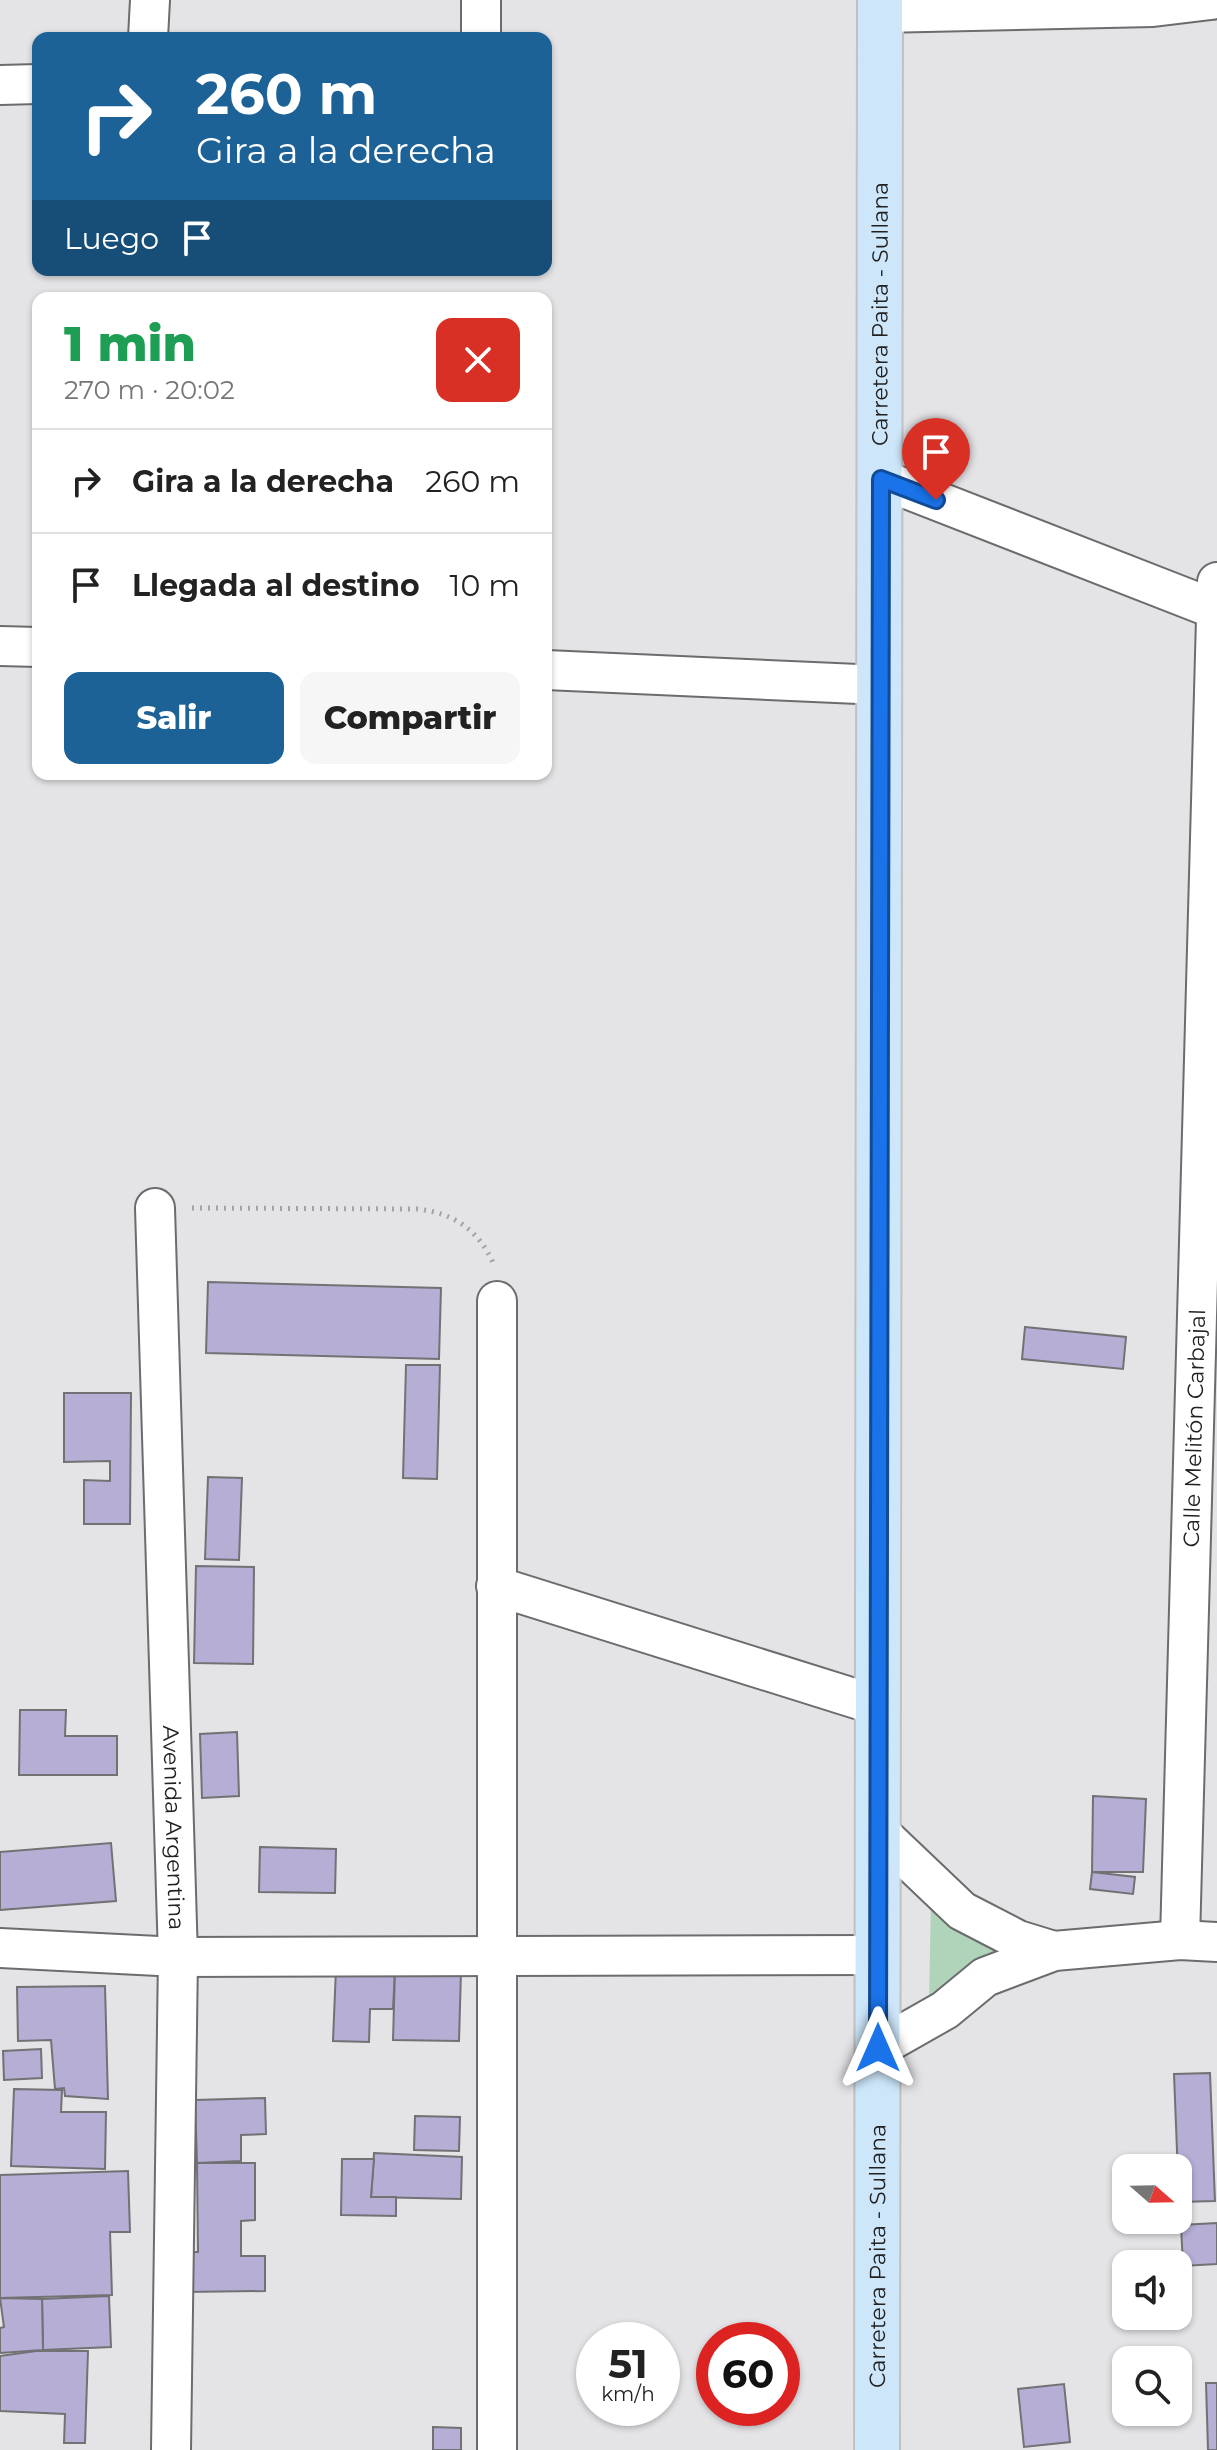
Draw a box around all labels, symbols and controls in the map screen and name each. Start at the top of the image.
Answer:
text: 260 m [196,60,377,128]
icon: right [64,64,168,168]
text: Gira a la derecha [196,128,496,172]
street label: Carretera Paita - Sullana [866,182,894,446]
icon: arrive [175,216,219,260]
text: Luego [64,220,159,257]
text: 1 min [64,315,196,373]
button: close [436,318,520,402]
text: 270 m · 20:02 [64,374,235,406]
pin [902,418,970,500]
icon: arrive [914,430,958,474]
icon: right [64,459,108,503]
text: Gira a la derecha [132,463,394,500]
text: 260 m [425,463,520,500]
icon: arrive [64,563,108,607]
text: Llegada al destino [132,567,420,604]
text: 10 m [450,567,520,604]
button: Salir [64,672,284,764]
button: Compartir [300,672,520,764]
street label: Calle Melitón Carbajal [1178,1309,1211,1548]
street label: Avenida Argentina [157,1725,190,1931]
position arrow [836,2006,920,2090]
street label: Carretera Paita - Sullana [864,2124,891,2388]
north arrow [1112,2154,1192,2234]
map controls [1112,2154,1192,2426]
button: sound [1112,2250,1192,2330]
speed limit sign: 60 [696,2322,800,2426]
text: 51 [608,2339,648,2388]
button: search [1112,2346,1192,2426]
text: km/h [601,2382,655,2406]

